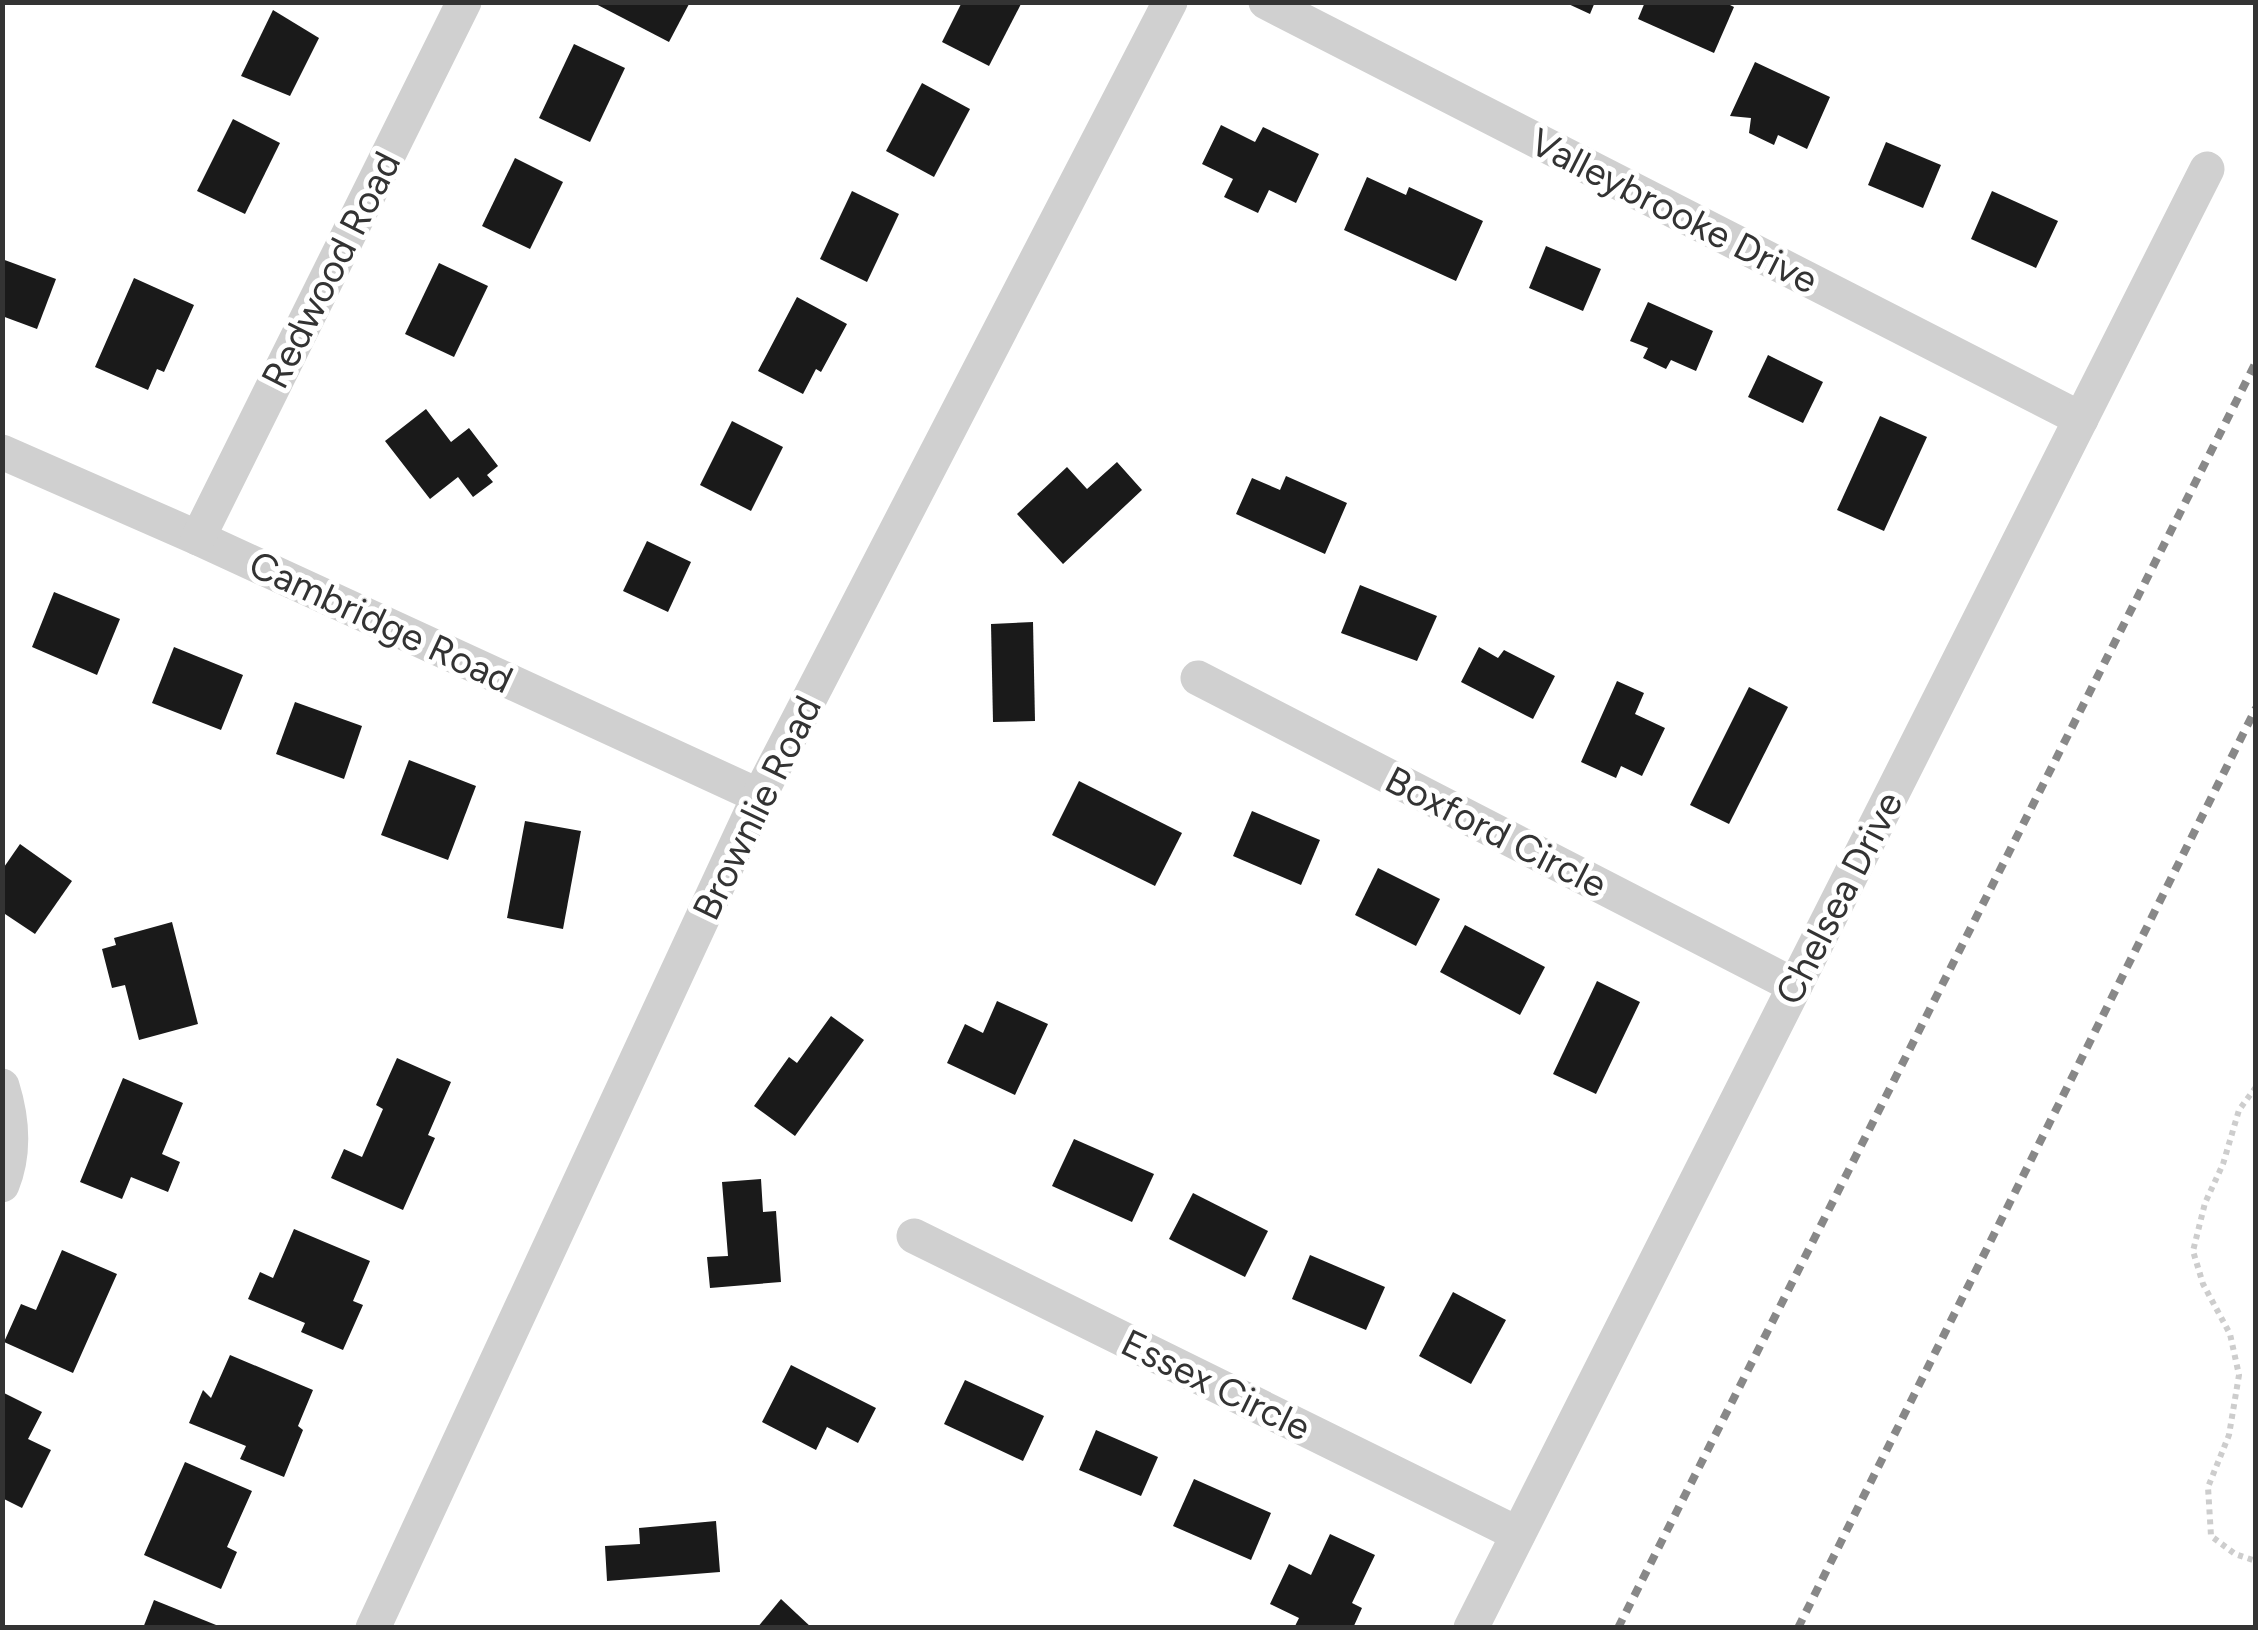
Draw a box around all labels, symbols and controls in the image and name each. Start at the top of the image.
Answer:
street label: Valleybrooke Drive [1523,119,1825,303]
street label: Redwood Road [252,144,410,396]
street label: Cambridge Road [242,541,520,703]
street label: Brownlie Road [683,689,831,927]
street label: Boxford Circle [1378,757,1614,907]
street label: Chelsea Drive [1766,784,1912,1012]
street label: Essex Circle [1114,1319,1318,1451]

